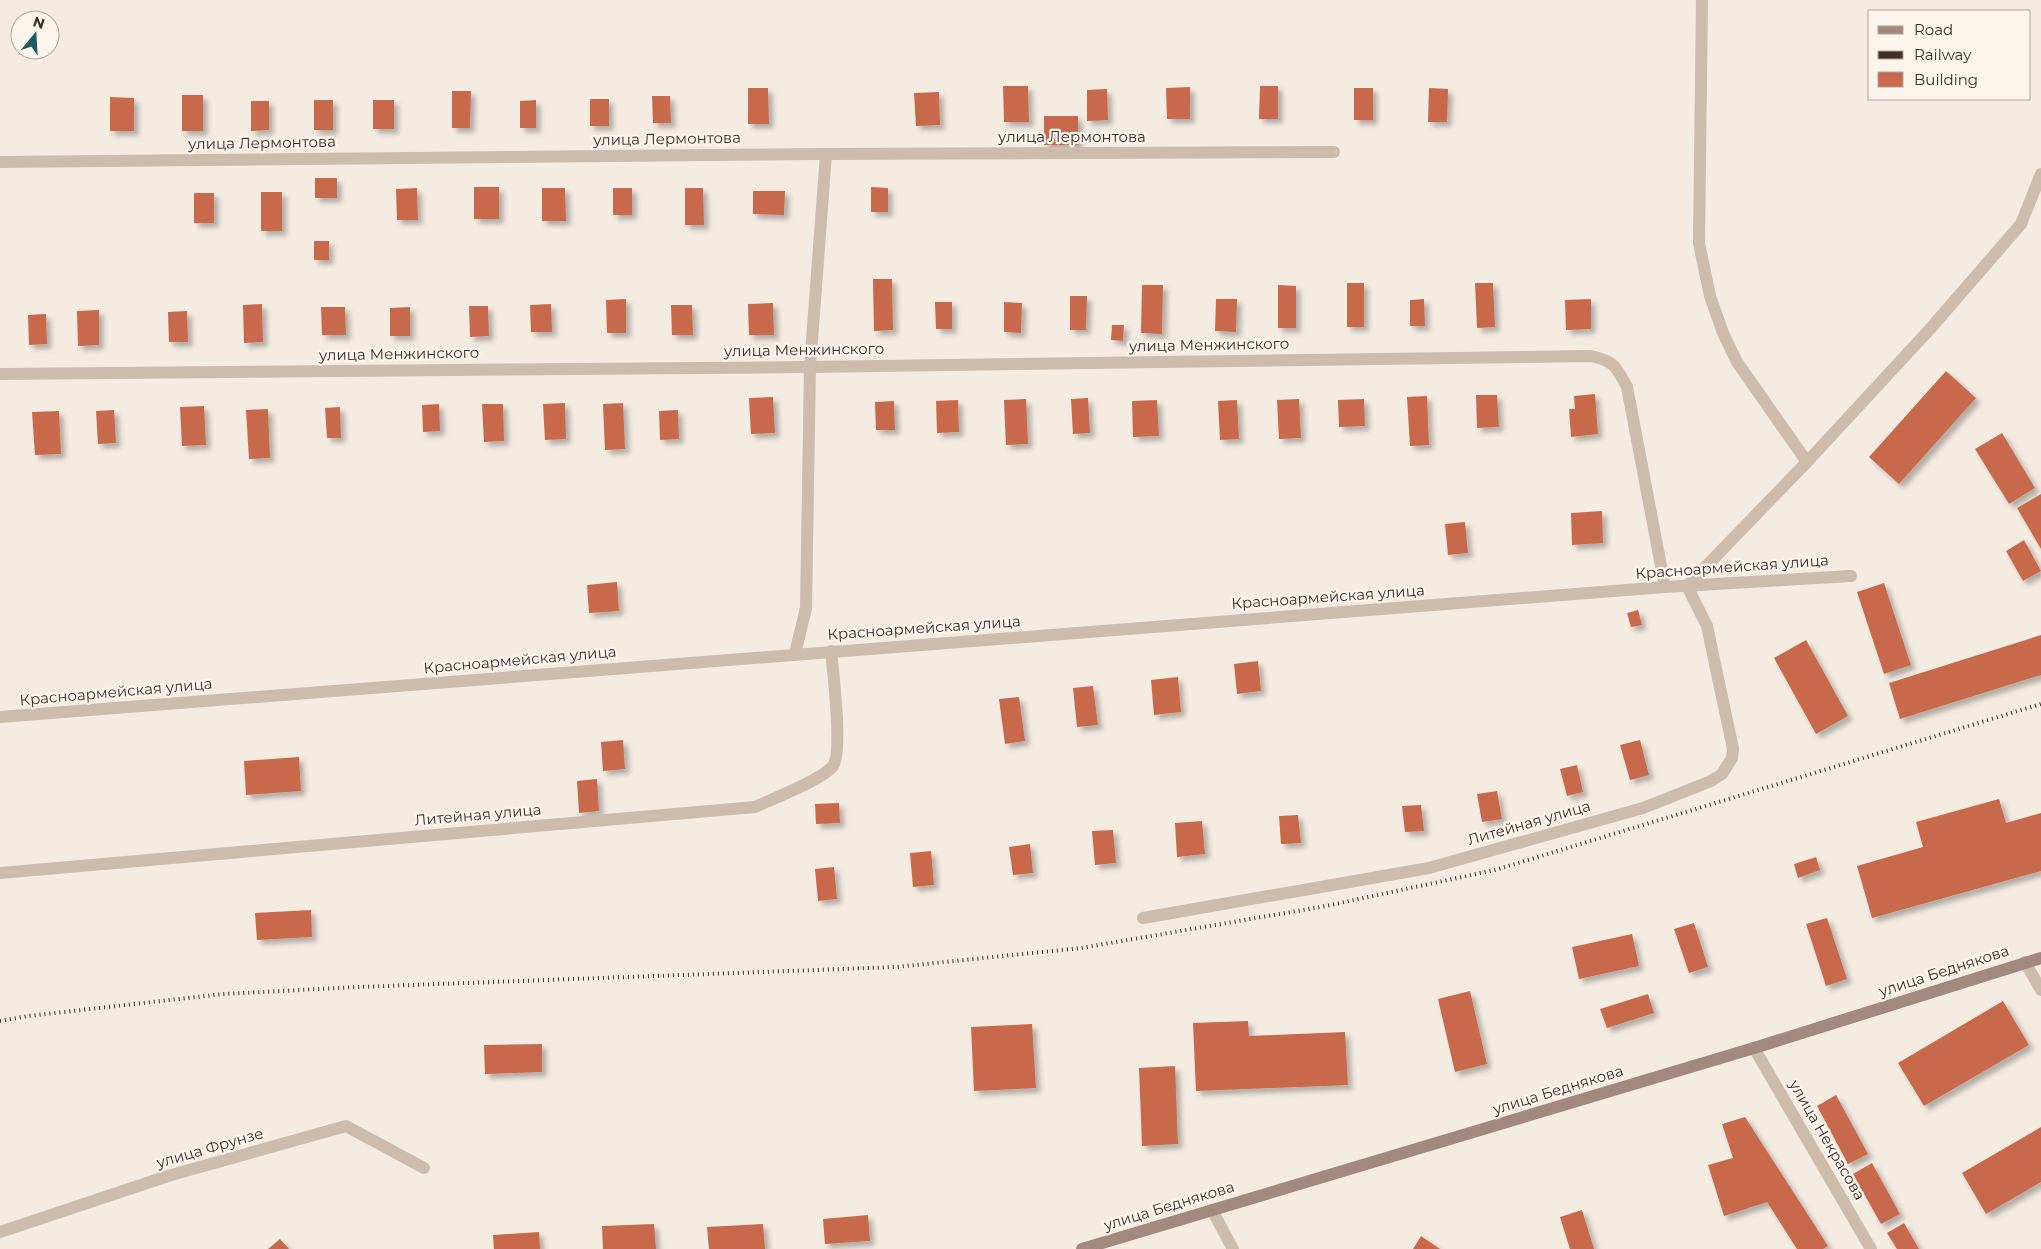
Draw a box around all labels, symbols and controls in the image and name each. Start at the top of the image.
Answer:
north arrow [10,10,60,60]
legend [1868,10,2031,100]
text: N [31,12,47,33]
text: Road [1914,20,1953,39]
text: Railway [1914,45,1972,64]
text: Building [1914,70,1978,89]
street label: улица Лермонтова [997,127,1146,146]
street label: улица Лермонтова [592,128,741,149]
street label: улица Лермонтова [187,132,336,153]
street label: улица Менжинского [1128,334,1289,355]
street label: улица Менжинского [723,339,884,360]
street label: улица Менжинского [318,343,479,364]
street label: Красноармейская улица [1635,550,1829,583]
street label: Красноармейская улица [1231,580,1425,613]
street label: Красноармейская улица [827,611,1021,644]
street label: Красноармейская улица [423,642,617,677]
street label: Красноармейская улица [19,674,213,709]
street label: Литейная улица [1465,796,1593,849]
street label: Литейная улица [414,799,542,830]
street label: улица Беднякова [1875,941,2011,1001]
street label: улица Беднякова [1489,1061,1625,1119]
street label: улица Некрасова [1785,1075,1870,1203]
street label: улица Фрунзе [153,1123,266,1172]
street label: улица Беднякова [1100,1177,1236,1235]

